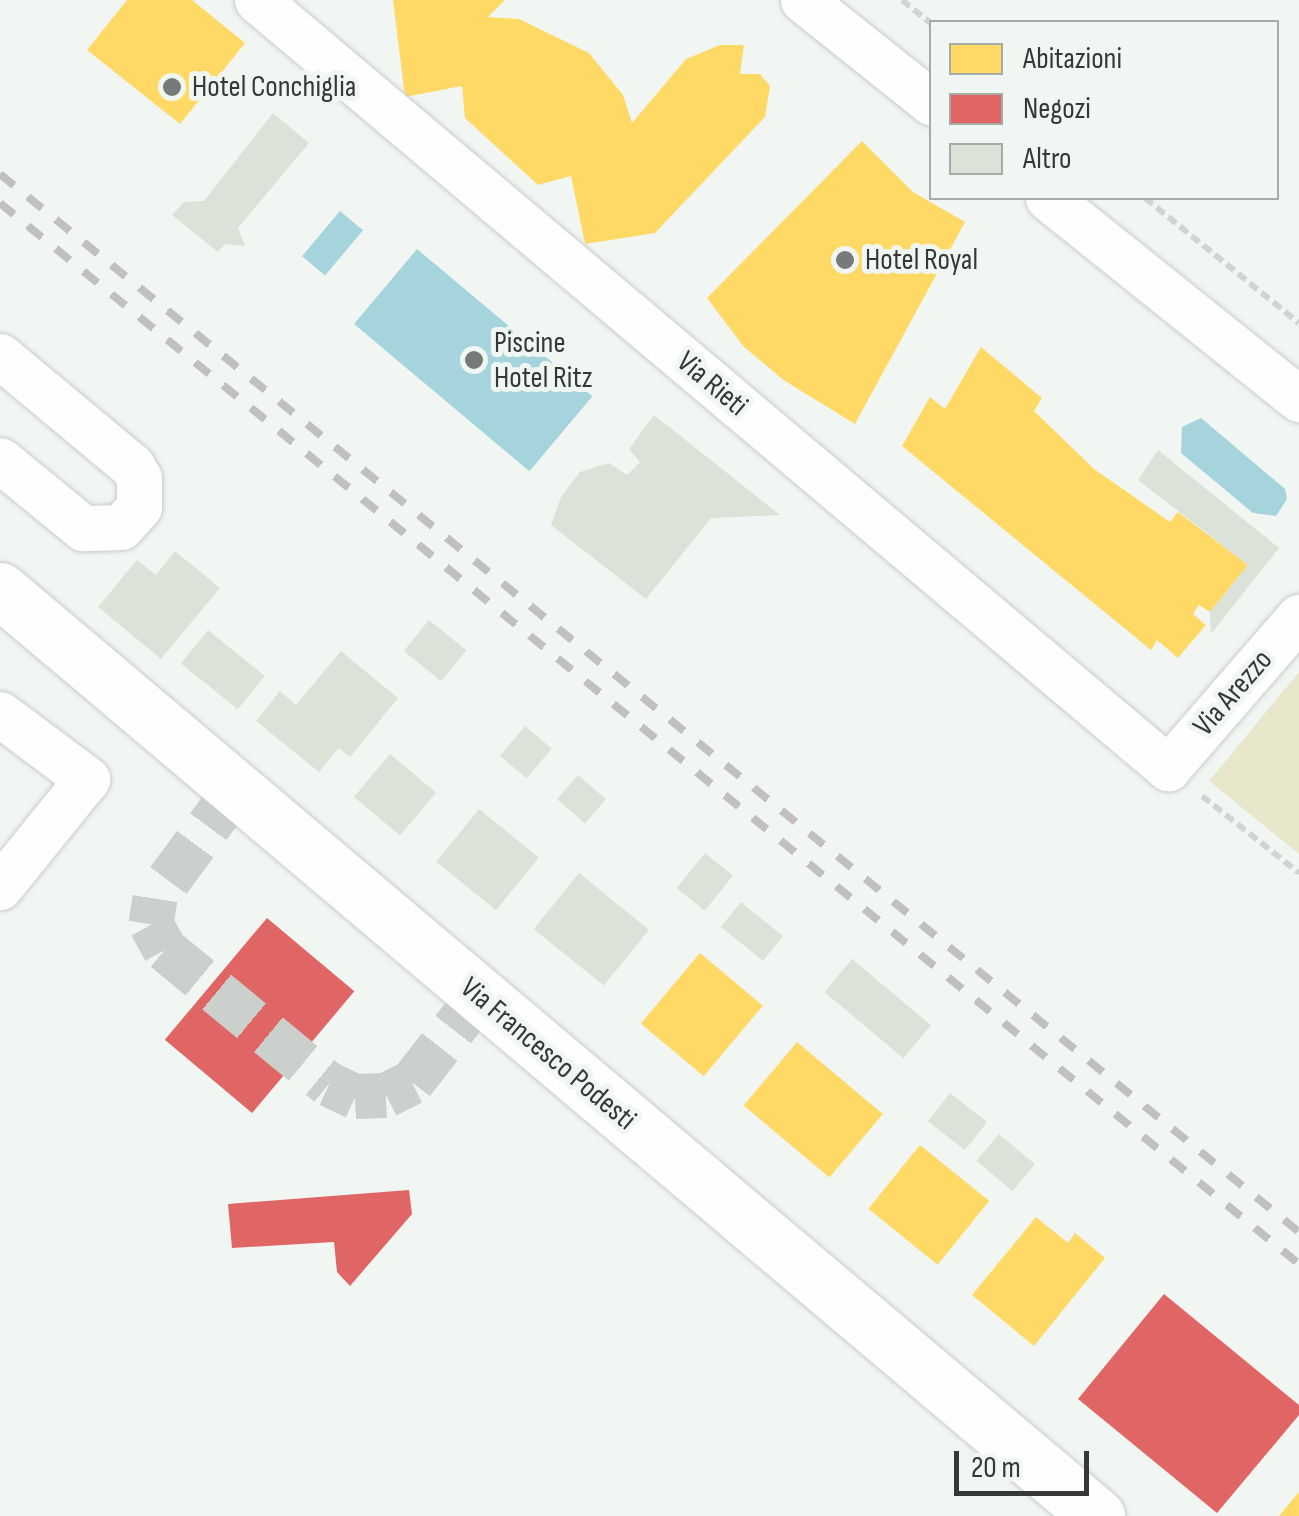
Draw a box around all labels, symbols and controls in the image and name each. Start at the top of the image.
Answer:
legend [929,20,1279,200]
text: Abitazioni [1023,41,1122,77]
place label: Hotel Conchiglia [192,69,356,105]
marker: Hotel Conchiglia [161,76,183,98]
text: Negozi [1023,91,1091,127]
text: Altro [1023,141,1072,177]
place label: Hotel Royal [865,242,978,278]
marker: Hotel Royal [834,249,856,271]
place label: Piscine Hotel Ritz [494,325,593,396]
street label: Via Rieti [669,344,755,424]
marker: Piscine Hotel Ritz [463,349,485,371]
street label: Via Arezzo [1186,642,1280,744]
street label: Via Francesco Podesti [453,970,643,1138]
scale bar [959,1431,1094,1493]
text: 20 m [971,1450,1021,1486]

